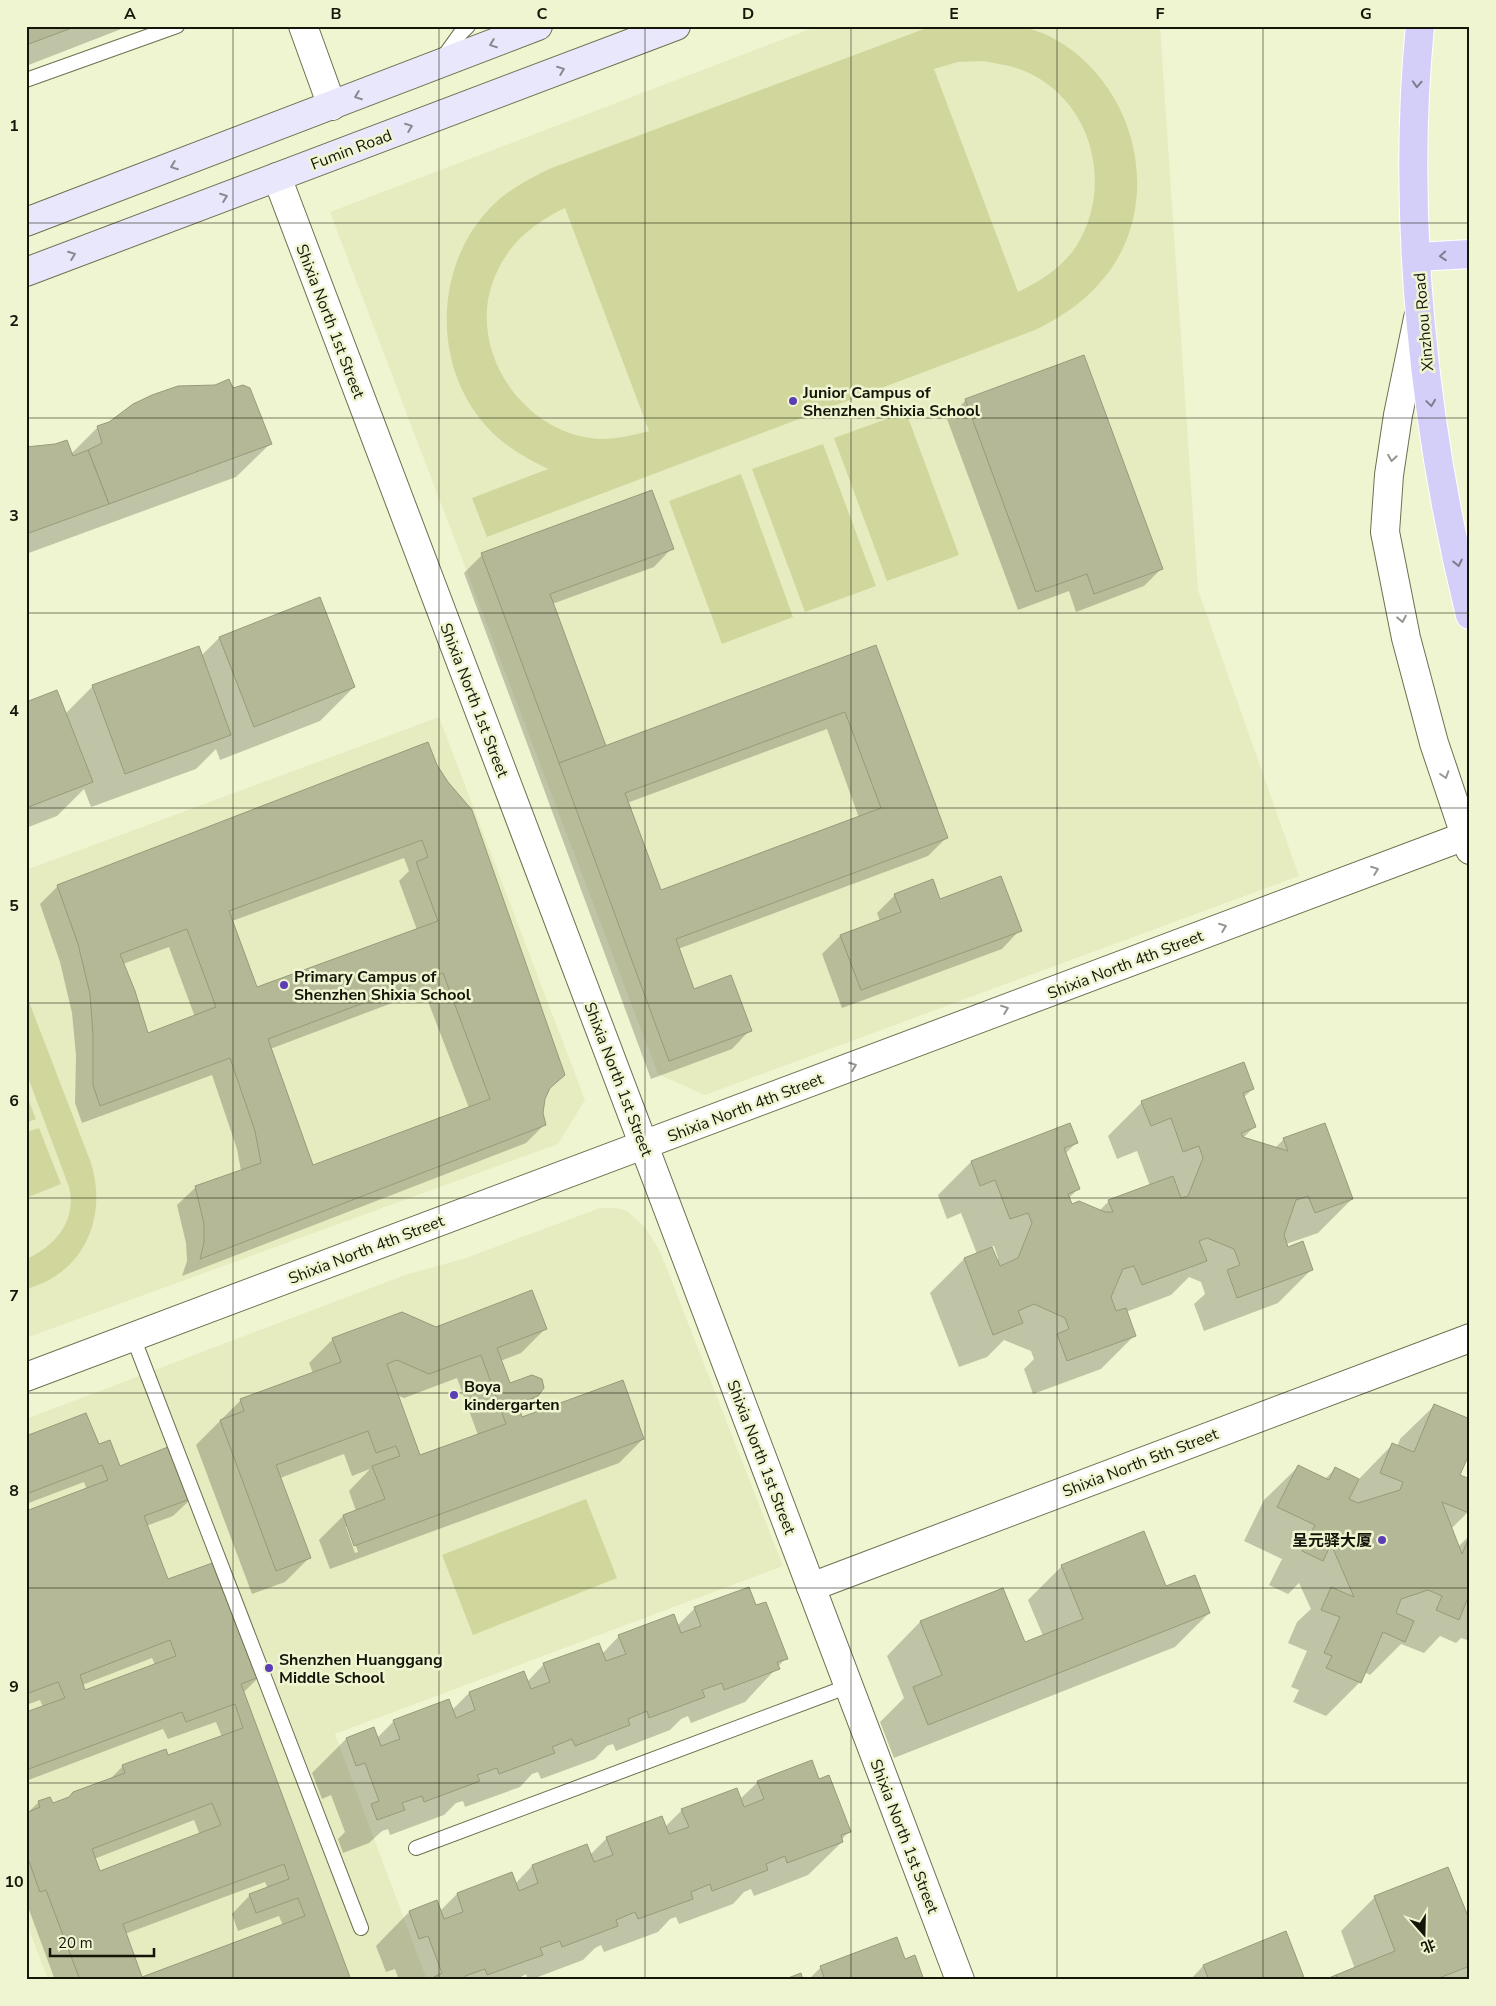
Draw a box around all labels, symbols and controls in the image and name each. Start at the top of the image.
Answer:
text: A [124,3,136,25]
text: B [330,3,342,25]
text: C [537,3,548,25]
text: D [742,3,754,25]
text: E [949,3,959,25]
text: F [1156,3,1165,25]
text: G [1360,3,1372,25]
one-way arrow [489,38,498,48]
one-way arrow [556,66,564,76]
one-way arrow [1411,80,1422,88]
one-way arrow [355,90,363,100]
text: 1 [9,115,19,137]
one-way arrow [404,123,412,133]
street label: Fumin Road [308,124,395,176]
one-way arrow [170,160,179,170]
one-way arrow [219,193,228,203]
street label: Shixia North 1st Street [290,241,370,402]
one-way arrow [1439,250,1447,261]
one-way arrow [67,251,76,261]
street label: Xinzhou Road [1409,272,1439,372]
text: 2 [9,310,19,332]
place label: Junior Campus of Shenzhen Shixia School [802,382,980,422]
marker: Junior Campus of Shenzhen Shixia School [787,395,799,407]
one-way arrow [1425,400,1436,408]
one-way arrow [1387,454,1397,463]
text: 3 [9,505,19,527]
one-way arrow [1452,559,1463,568]
one-way arrow [1397,614,1407,623]
street label: Shixia North 1st Street [434,620,514,781]
text: 4 [9,700,19,722]
one-way arrow [1439,771,1449,779]
one-way arrow [1370,866,1379,876]
text: 5 [9,895,19,917]
one-way arrow [1218,923,1227,933]
street label: Shixia North 4th Street [1044,925,1207,1005]
place label: Primary Campus of Shenzhen Shixia School [294,966,471,1006]
marker: Primary Campus of Shenzhen Shixia School [278,979,290,991]
street label: Shixia North 1st Street [578,999,658,1160]
one-way arrow [1000,1005,1009,1015]
one-way arrow [848,1062,857,1072]
street label: Shixia North 4th Street [664,1068,827,1148]
text: 6 [9,1090,19,1112]
street label: Shixia North 4th Street [285,1210,448,1290]
text: 7 [9,1285,19,1307]
place label: Boya kindergarten [464,1376,560,1416]
street label: Shixia North 1st Street [721,1377,801,1538]
marker: Boya kindergarten [448,1389,460,1401]
street label: Shixia North 5th Street [1059,1423,1222,1503]
text: 8 [9,1480,19,1502]
place label: 呈元驿大厦 [1292,1530,1372,1552]
marker: 呈元驿大厦 [1376,1534,1388,1546]
place label: Shenzhen Huanggang Middle School [279,1649,443,1689]
marker: Shenzhen Huanggang Middle School [263,1662,275,1674]
text: 9 [9,1676,19,1698]
street label: Shixia North 1st Street [864,1756,944,1917]
text: 10 [4,1871,24,1893]
north arrow [1398,1908,1448,1958]
scale bar [50,1926,154,1958]
text: 20 m [58,1933,93,1953]
text: 北 [1418,1934,1438,1957]

